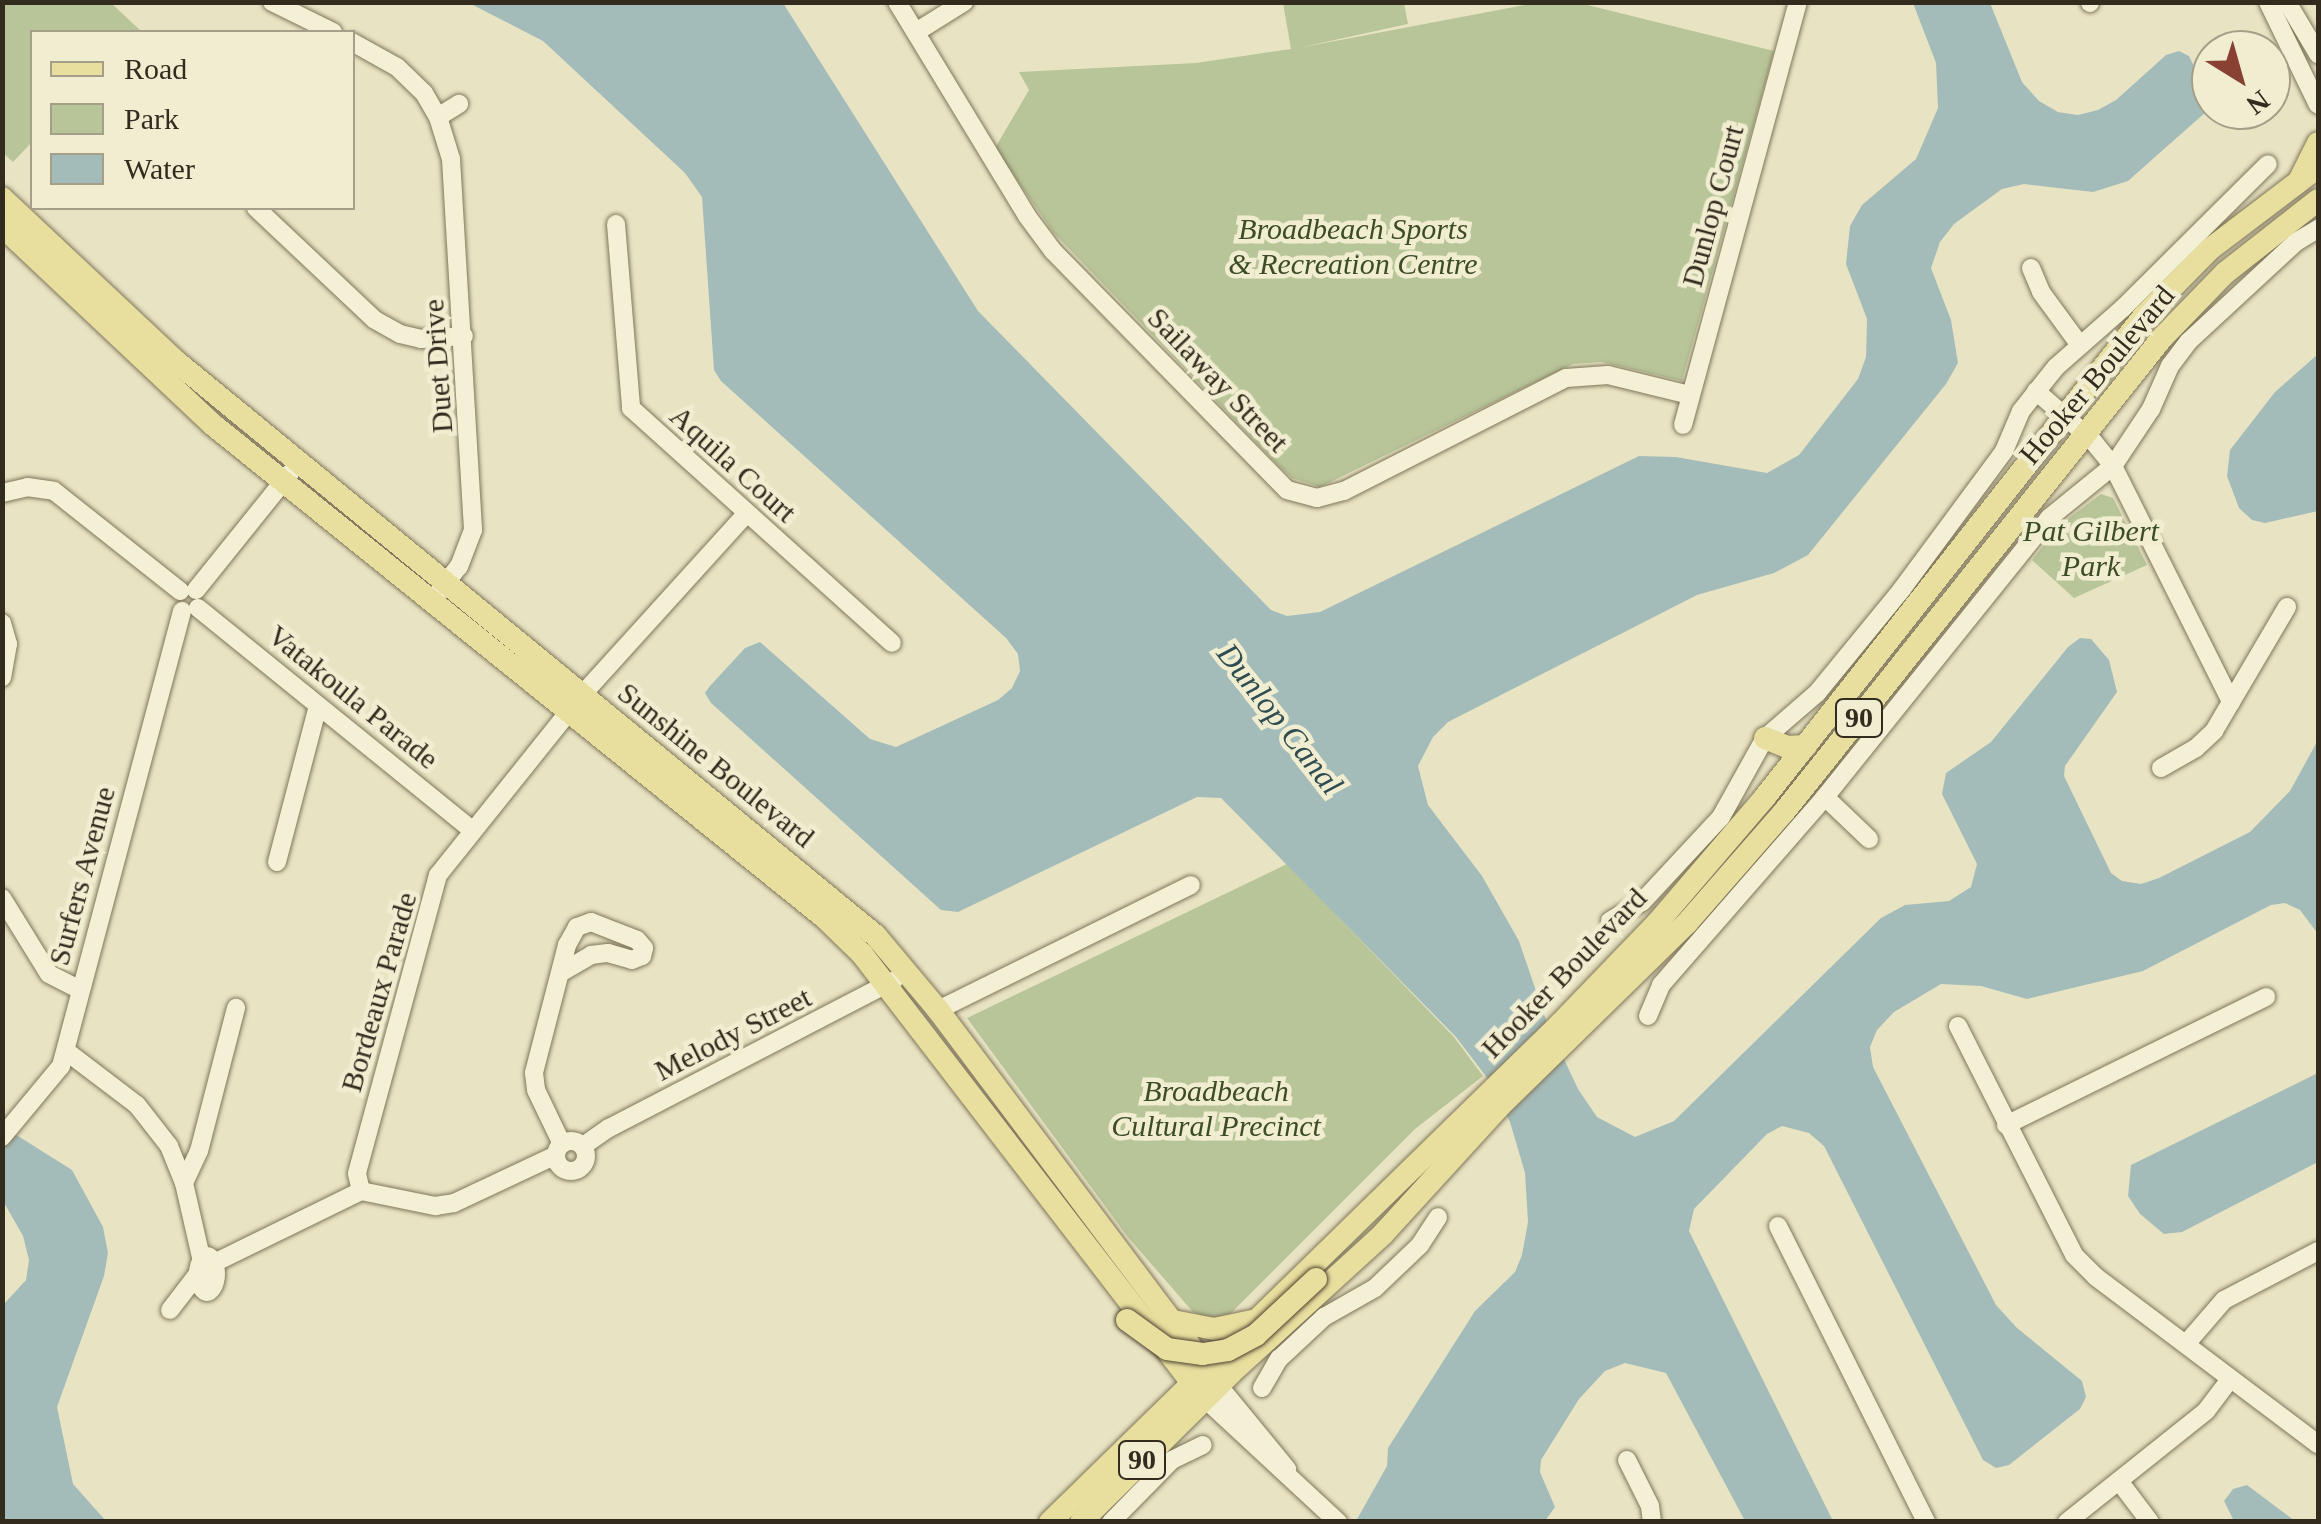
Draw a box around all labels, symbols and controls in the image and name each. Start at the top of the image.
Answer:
legend [30,30,355,210]
north arrow [2191,30,2291,130]
text: Road [124,52,187,85]
text: N [2241,84,2276,121]
text: Park [124,102,179,135]
street label: Dunlop Court [1671,111,1755,301]
text: Water [124,152,195,185]
park label: Broadbeach Sports & Recreation Centre [1214,211,1492,282]
street label: Hooker Boulevard [2002,267,2192,483]
street label: Sailaway Street [1130,290,1306,470]
street label: Duet Drive [415,292,461,440]
street label: Aquila Court [656,392,810,536]
park label: Pat Gilbert Park [2017,513,2165,584]
street label: Vatakoula Parade [248,607,458,787]
water label: Dunlop Canal [1203,628,1357,810]
street label: Sunshine Boulevard [596,663,836,867]
road number: 90 [1832,695,1886,741]
street label: Surfers Avenue [38,770,126,982]
street label: Hooker Boulevard [1464,870,1664,1076]
street label: Bordeaux Parade [329,873,429,1111]
street label: Melody Street [639,974,827,1094]
park label: Broadbeach Cultural Precinct [1100,1073,1332,1144]
road number: 90 [1114,1437,1170,1483]

